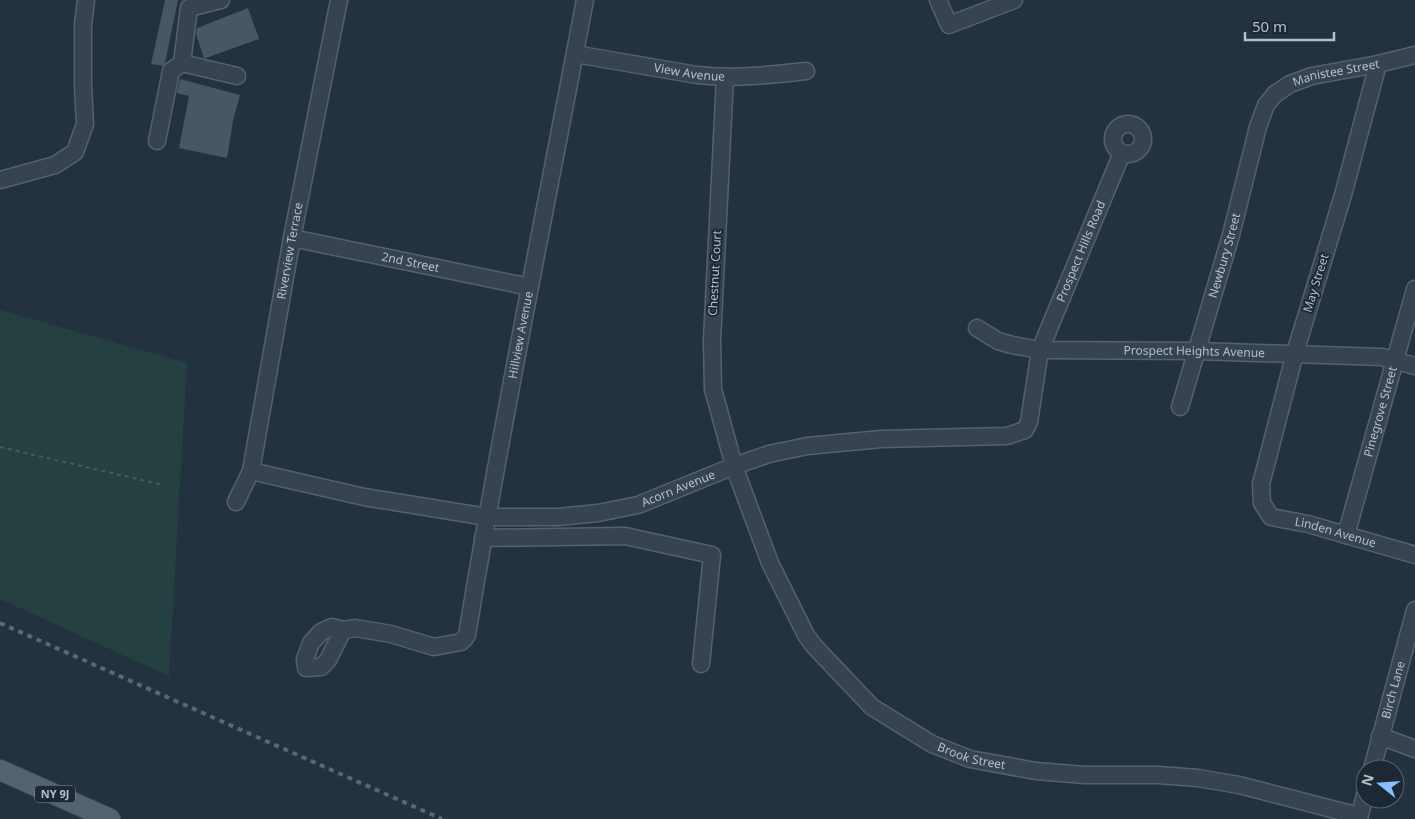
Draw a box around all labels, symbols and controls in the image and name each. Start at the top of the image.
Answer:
scale bar [1245,10,1334,42]
text: 50 m [1252,16,1287,36]
street label: Manistee Street [1290,55,1381,90]
street label: View Avenue [653,59,725,85]
street label: Prospect Hills Road [1052,198,1109,304]
street label: Riverview Terrace [272,201,307,301]
street label: Newbury Street [1204,210,1244,300]
street label: Chestnut Court [704,229,725,316]
street label: 2nd Street [380,248,442,276]
street label: May Street [1299,251,1333,314]
street label: Hillview Avenue [504,290,537,380]
street label: Prospect Heights Avenue [1124,342,1265,361]
street label: Pinegrove Street [1359,364,1401,459]
street label: Acorn Avenue [639,465,718,511]
street label: Linden Avenue [1293,513,1378,551]
street label: Birch Lane [1377,659,1409,720]
street label: Brook Street [935,738,1008,773]
north arrow [1355,759,1405,809]
text: N [1356,772,1378,788]
road number: NY 9J [35,786,75,802]

